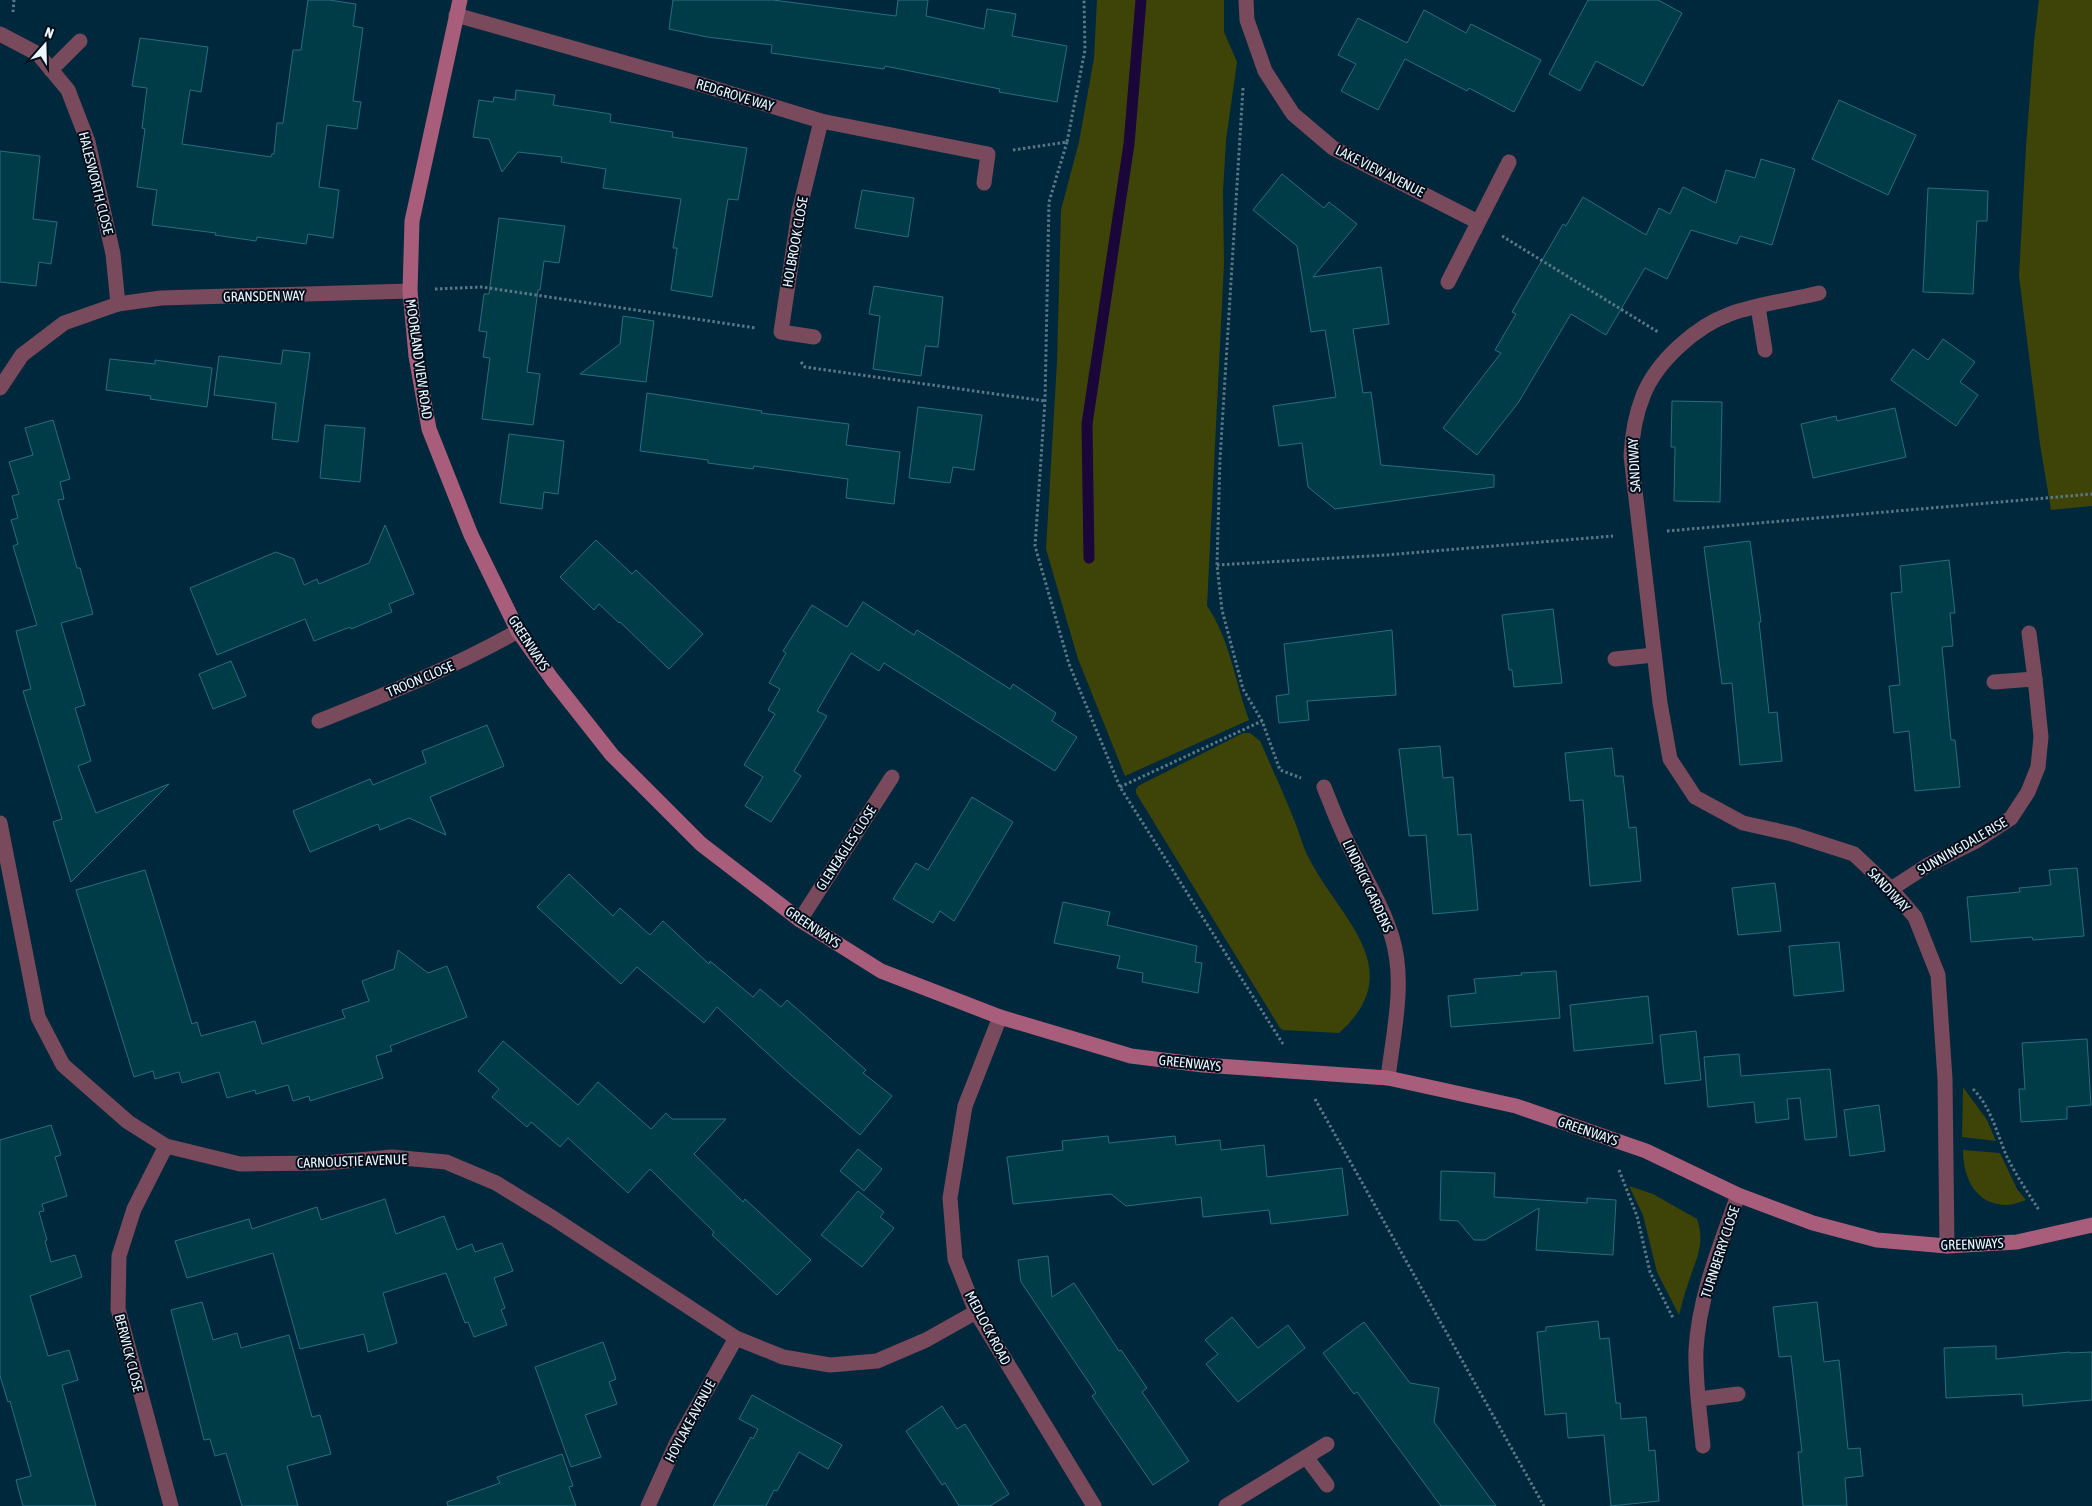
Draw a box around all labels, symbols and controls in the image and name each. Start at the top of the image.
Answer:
north arrow [20,20,70,70]
text: N [43,24,56,42]
street label: REDGROVE WAY [694,76,776,115]
street label: HALESWORTH CLOSE [76,130,116,236]
street label: LAKE VIEW AVENUE [1333,142,1427,200]
street label: HOLBROOK CLOSE [779,195,811,289]
street label: GRANSDEN WAY [223,287,306,305]
street label: MOORLAND VIEW ROAD [403,298,435,420]
street label: SANDIWAY [1625,437,1643,493]
street label: GREENWAYS [505,612,553,674]
street label: TROON CLOSE [384,658,456,700]
street label: GLENEAGLES CLOSE [813,803,879,893]
street label: SUNNINGDALE RISE [1915,814,2009,878]
street label: LINDRICK GARDENS [1340,837,1396,935]
street label: SANDIWAY [1865,865,1914,916]
street label: GREENWAYS [783,903,844,951]
street label: GREENWAYS [1158,1052,1222,1074]
street label: GREENWAYS [1556,1113,1620,1149]
street label: CARNOUSTIE AVENUE [297,1151,407,1171]
street label: TURNBERRY CLOSE [1698,1204,1742,1300]
street label: GREENWAYS [1940,1235,2004,1253]
street label: MEDLOCK ROAD [962,1288,1014,1368]
street label: BERWICK CLOSE [112,1312,146,1394]
street label: HOYLAKE AVENUE [662,1377,718,1465]

